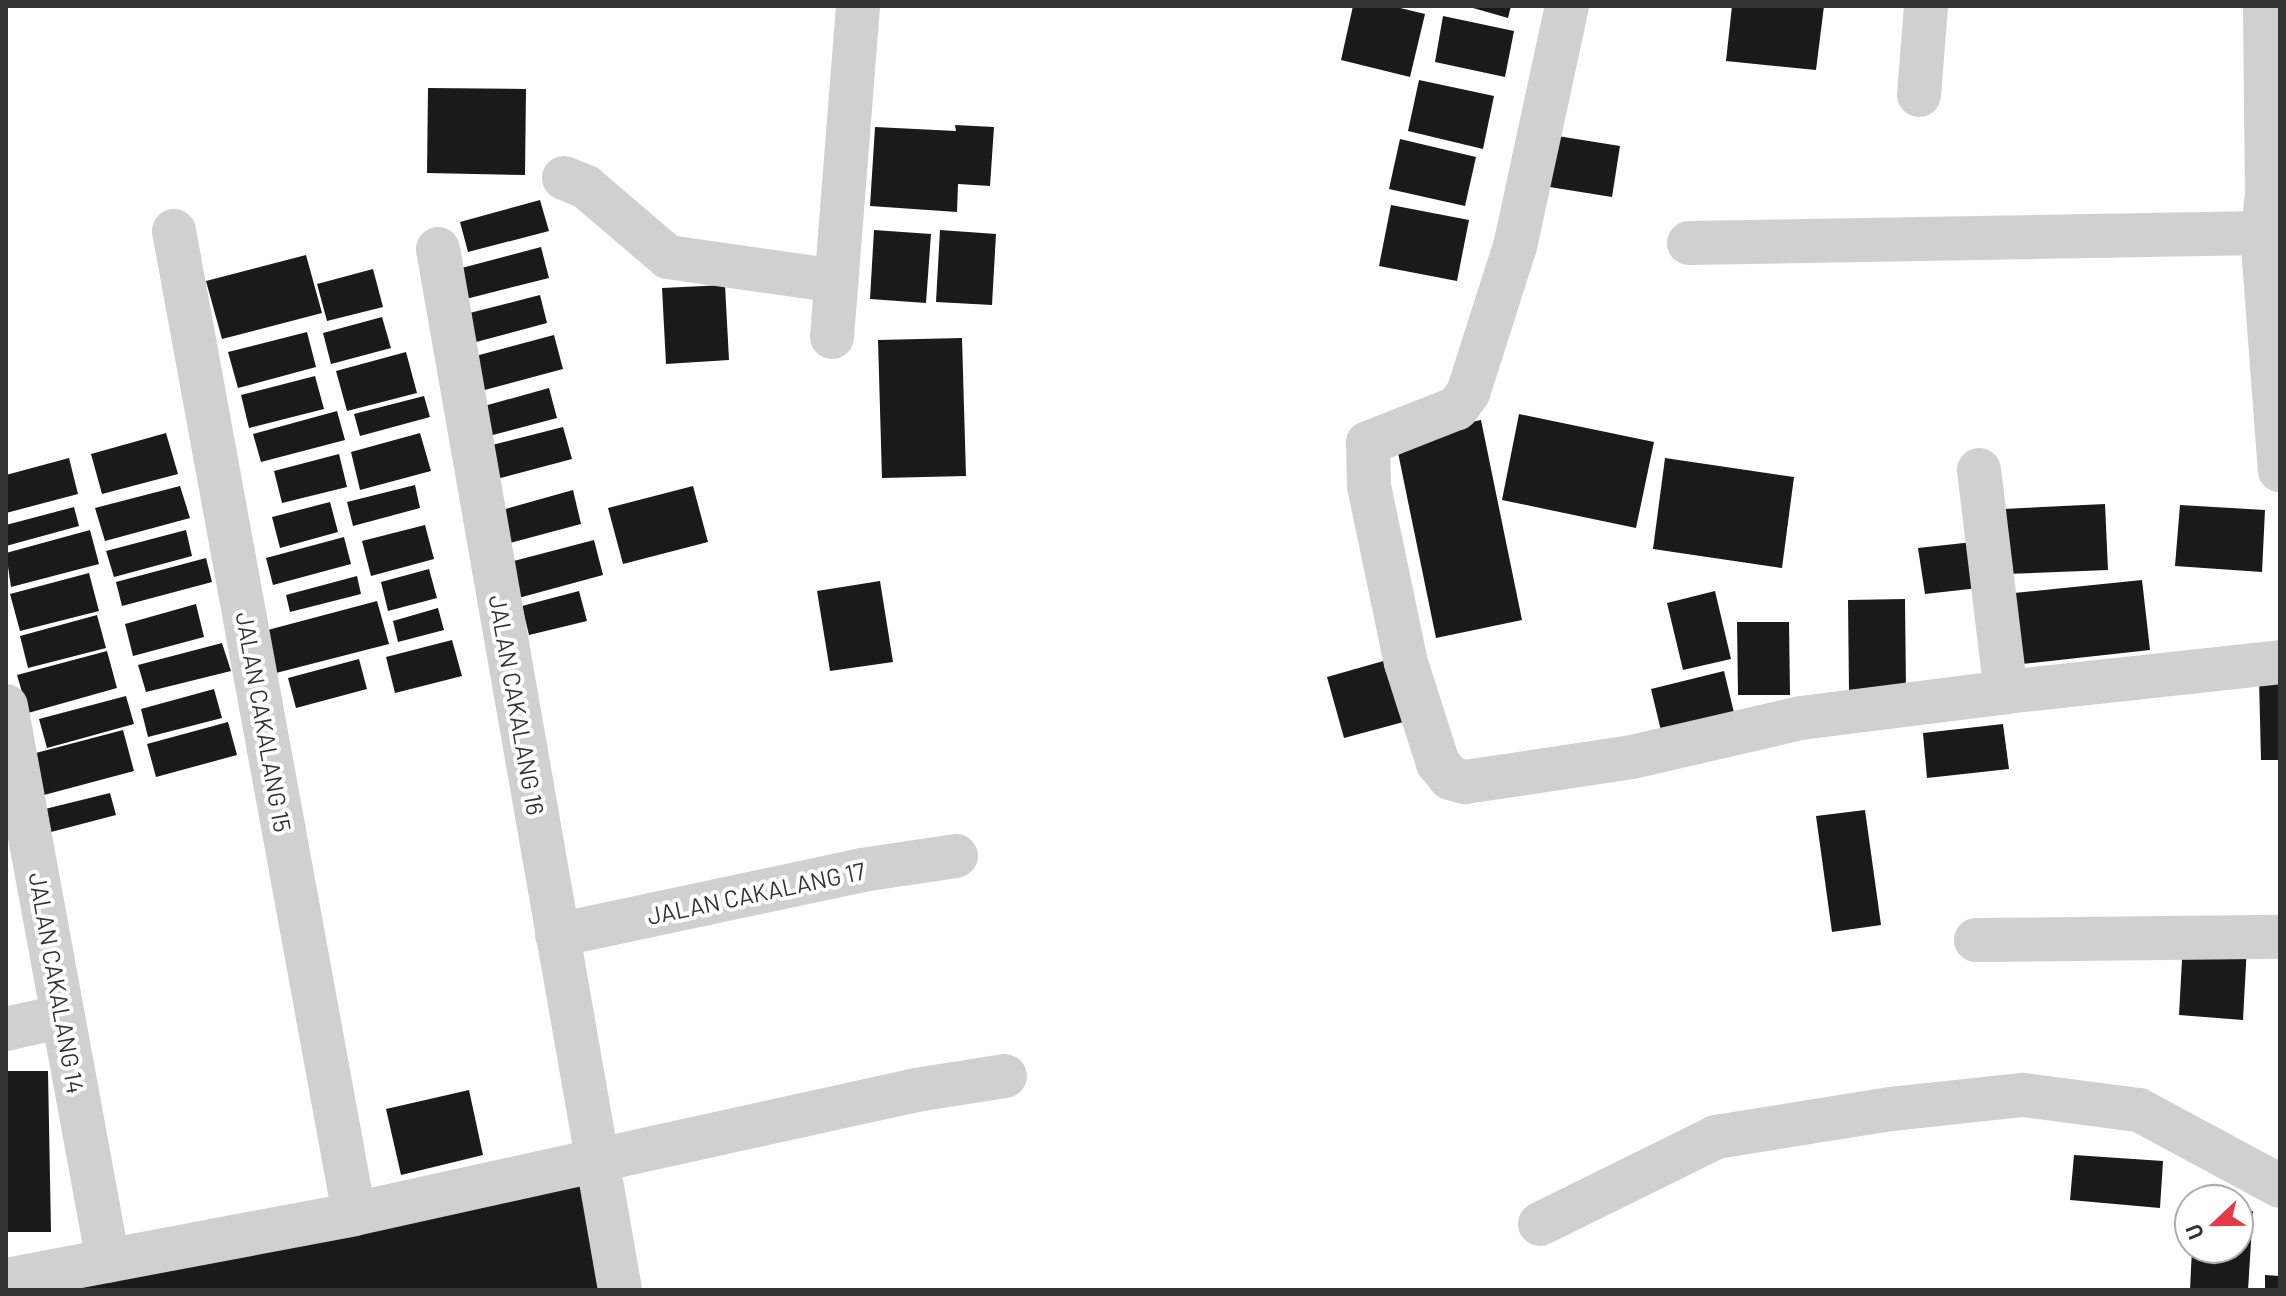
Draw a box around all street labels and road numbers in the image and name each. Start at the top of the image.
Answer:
street label: JALAN CAKALANG 16 [483,593,551,817]
street label: JALAN CAKALANG 15 [230,610,298,834]
street label: JALAN CAKALANG 17 [644,856,868,930]
street label: JALAN CAKALANG 14 [23,870,91,1096]

